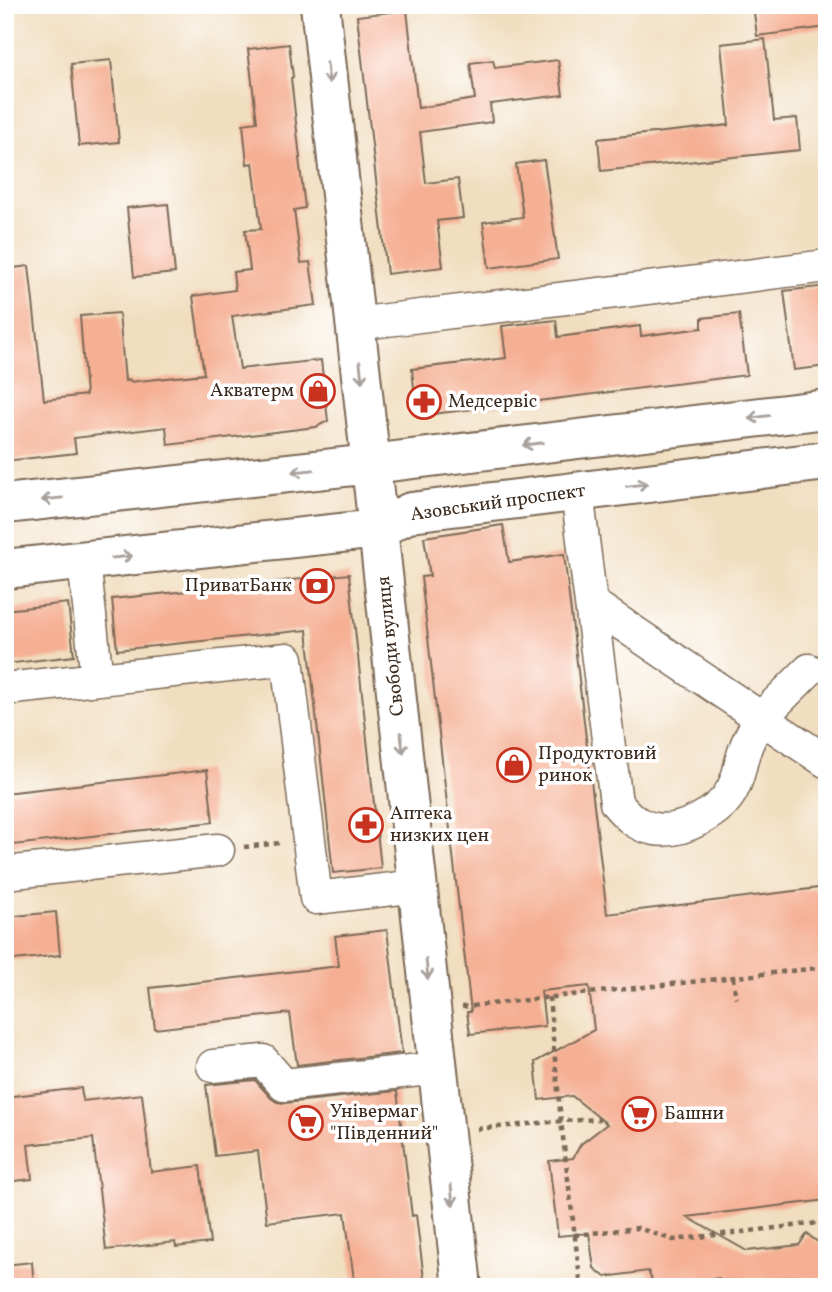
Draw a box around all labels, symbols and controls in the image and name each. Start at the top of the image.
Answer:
one-way arrow [321,61,334,84]
one-way arrow [354,360,367,383]
shop icon: Акватерм [299,372,337,410]
place label: Акватерм [210,378,294,404]
pharmacy icon: Медсервіс [405,383,443,421]
place label: Медсервіс [448,389,537,415]
one-way arrow [748,410,771,423]
one-way arrow [522,438,545,451]
one-way arrow [292,465,315,478]
street label: Азовський проспект [409,478,588,528]
one-way arrow [625,478,648,491]
one-way arrow [42,493,64,506]
one-way arrow [110,550,133,563]
bank icon: ПриватБанк [298,567,336,605]
place label: ПриватБанк [185,573,292,599]
street label: Свободи вулиця [371,575,411,717]
one-way arrow [396,731,409,754]
place label: Продуктовий ринок [538,741,656,789]
shop icon: Продуктовий ринок [495,746,533,784]
place label: Аптека низких цен [390,801,489,849]
pharmacy icon: Аптека низких цен [347,806,385,844]
one-way arrow [421,957,434,980]
supermarket icon: Башни [620,1095,658,1133]
place label: Універмаг "Південний" [330,1099,438,1147]
place label: Башни [664,1101,724,1127]
supermarket icon: Універмаг "Південний" [287,1104,325,1142]
one-way arrow [446,1183,459,1206]

